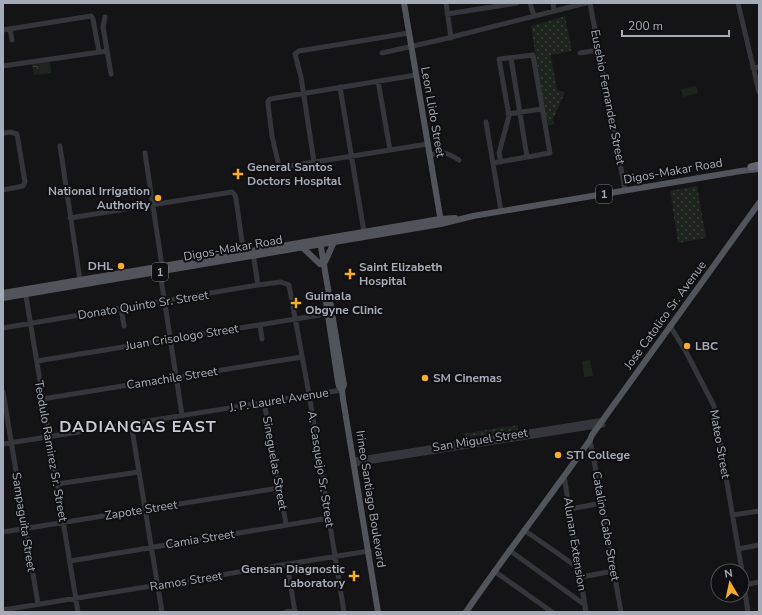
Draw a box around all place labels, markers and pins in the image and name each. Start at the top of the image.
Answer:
place label: General Santos Doctors Hospital [247,159,341,189]
marker: General Santos Doctors Hospital [232,168,244,180]
place label: National Irrigation Authority [48,183,151,213]
marker: National Irrigation Authority [153,193,163,203]
place label: DHL [88,258,113,274]
place label: Saint Elizabeth Hospital [359,259,443,289]
marker: DHL [116,261,126,271]
marker: Saint Elizabeth Hospital [344,268,356,280]
place label: Guimala Obgyne Clinic [305,288,383,318]
marker: Guimala Obgyne Clinic [290,297,302,309]
place label: LBC [695,338,718,354]
marker: LBC [682,341,692,351]
place label: SM Cinemas [433,370,502,386]
marker: SM Cinemas [420,373,430,383]
place label: STI College [566,447,630,463]
marker: STI College [553,450,563,460]
place label: Gensan Diagnostic Laboratory [241,561,346,591]
marker: Gensan Diagnostic Laboratory [348,570,360,582]

